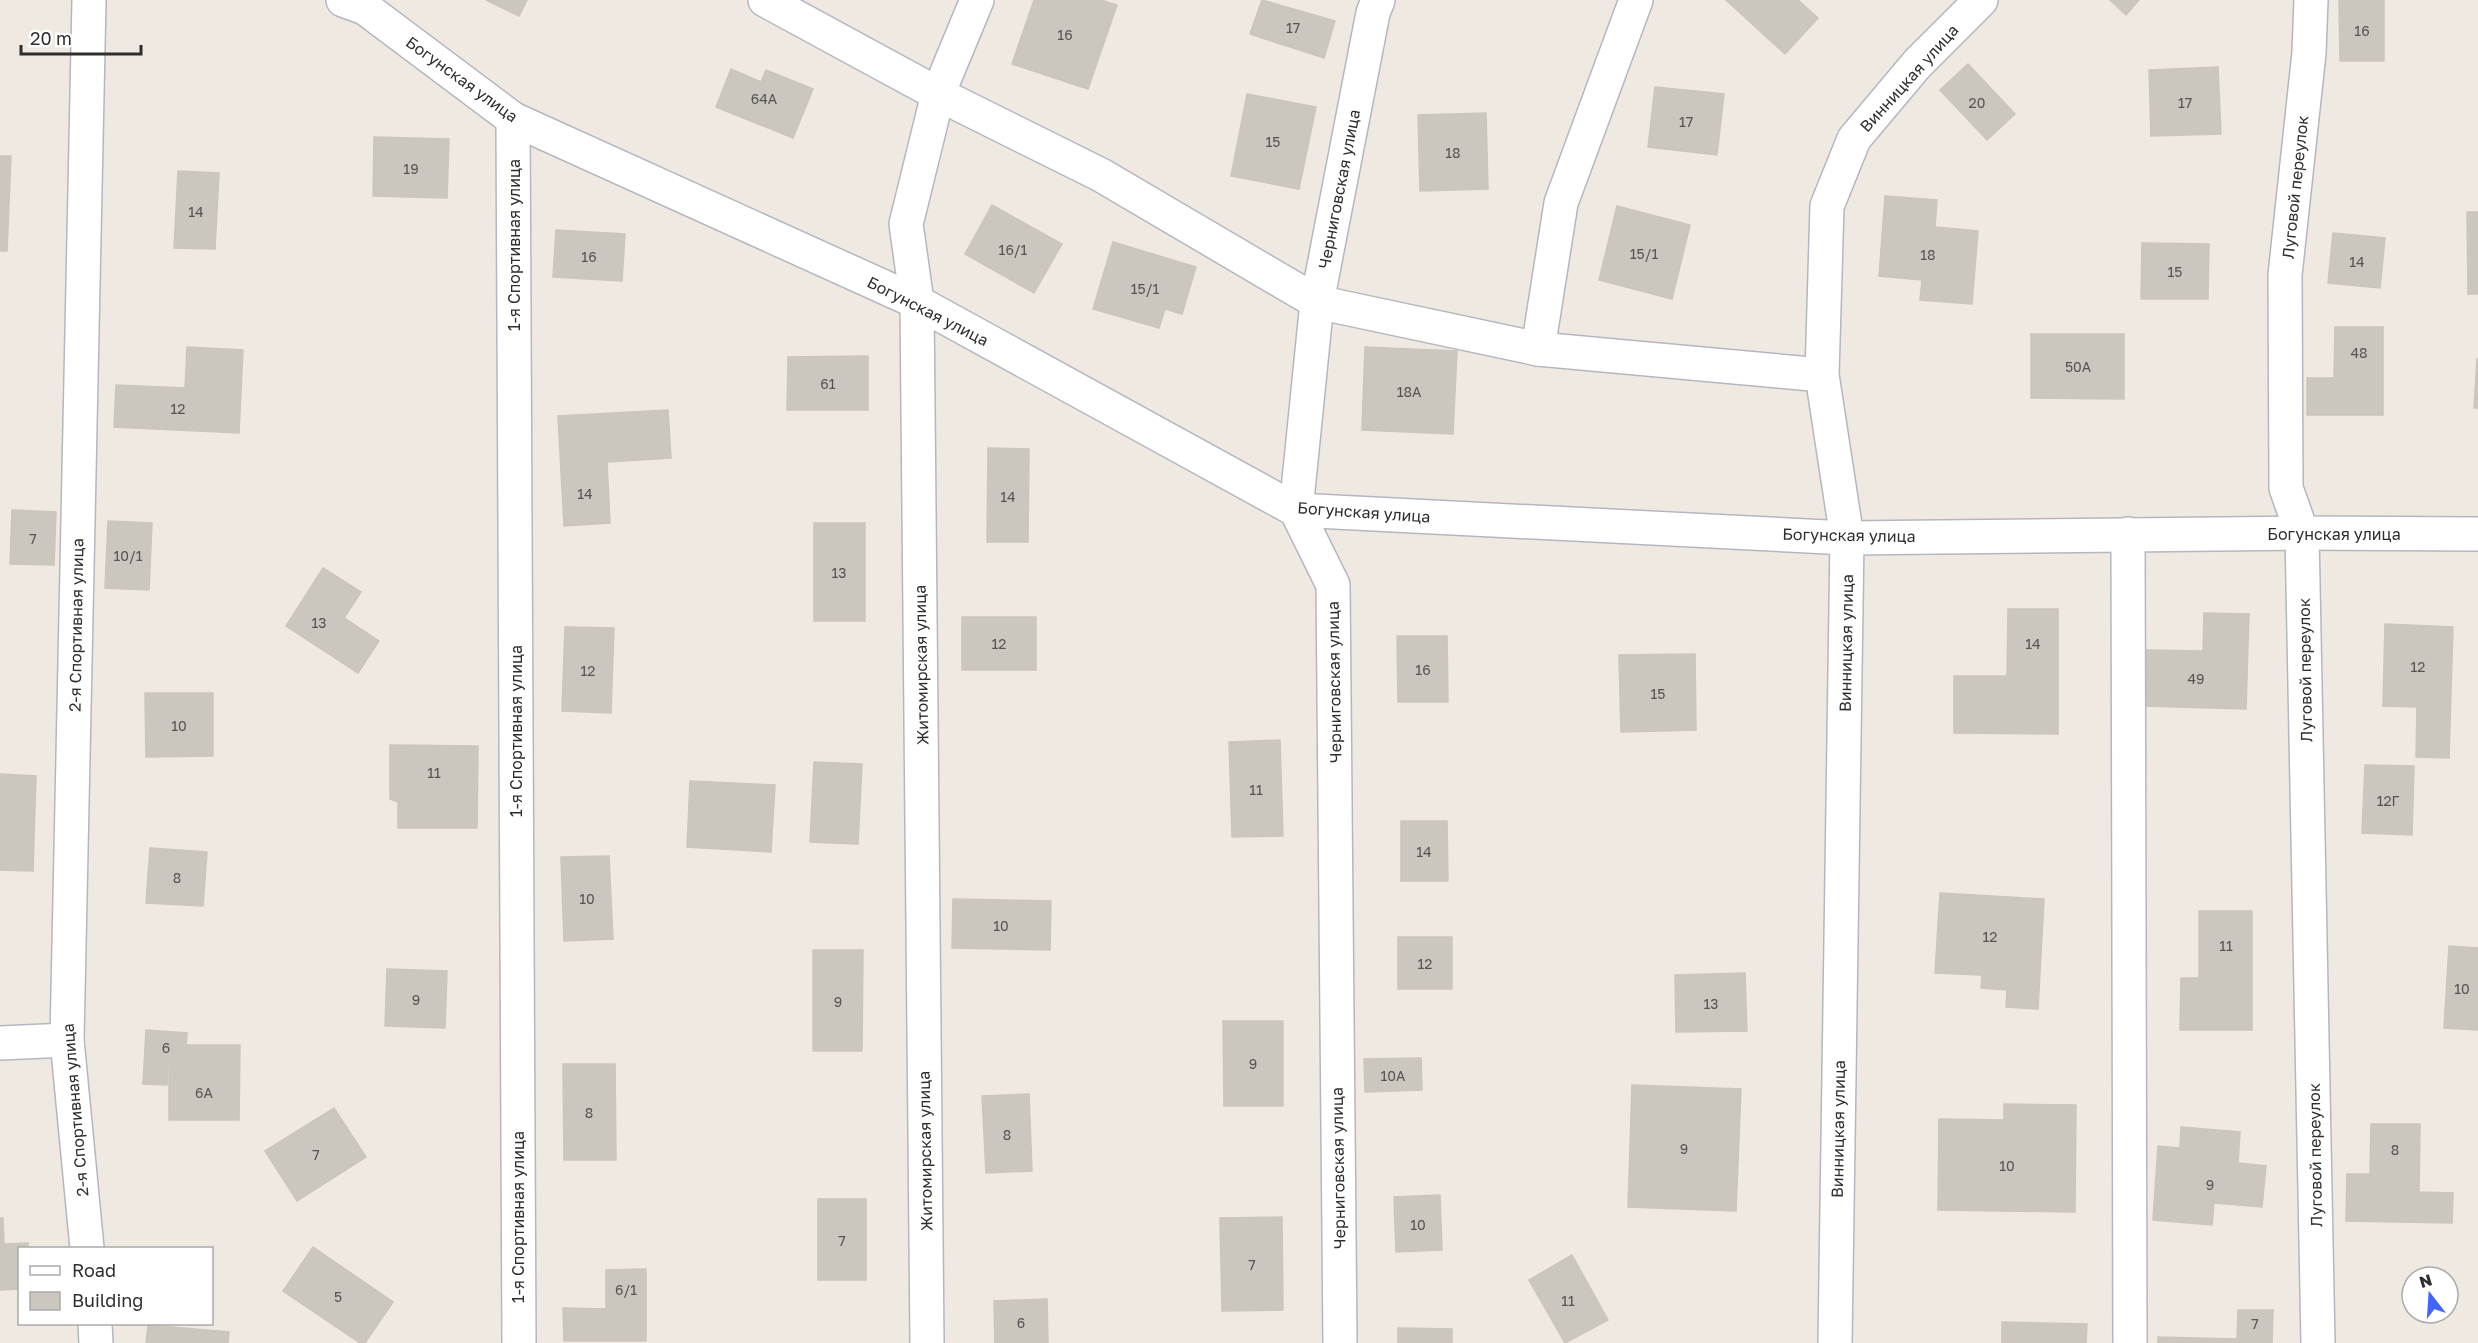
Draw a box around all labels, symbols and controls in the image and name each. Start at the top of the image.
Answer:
scale bar [21,18,141,56]
house number: 17 [1286,19,1300,36]
street label: Винницкая улица [1855,20,1963,136]
house number: 16 [2354,22,2370,39]
house number: 16 [1057,26,1073,43]
text: 20 m [30,27,72,49]
street label: Богунская улица [402,32,522,126]
house number: 64А [751,90,778,107]
house number: 20 [1969,94,1985,111]
house number: 17 [2178,94,2192,111]
street label: Черниговская улица [1314,108,1364,270]
house number: 17 [1679,113,1693,130]
street label: Луговой переулок [2278,114,2312,260]
house number: 15 [1266,133,1280,150]
house number: 18 [1445,144,1461,161]
street label: 1-я Спортивная улица [504,159,524,331]
house number: 19 [403,160,419,177]
house number: 14 [188,203,204,220]
house number: 16/1 [999,241,1028,258]
house number: 15/1 [1630,245,1658,262]
house number: 18 [1920,246,1936,263]
house number: 16 [581,248,597,265]
house number: 14 [2349,253,2365,270]
house number: 15 [2168,263,2182,280]
street label: Богунская улица [864,272,992,350]
house number: 15/1 [1131,280,1159,297]
house number: 48 [2350,344,2368,361]
house number: 50А [2065,358,2092,375]
house number: 61 [820,375,836,392]
house number: 18А [1397,383,1422,400]
house number: 12 [171,400,185,417]
house number: 14 [577,485,593,502]
house number: 14 [1000,488,1016,505]
street label: Богунская улица [1297,497,1431,527]
street label: Богунская улица [1782,524,1916,546]
street label: Богунская улица [2267,524,2401,544]
house number: 7 [29,530,37,547]
street label: 2-я Спортивная улица [64,538,88,712]
house number: 10/1 [114,547,143,564]
house number: 13 [832,564,846,581]
street label: Винницкая улица [1835,574,1857,712]
street label: Житомирская улица [910,585,932,745]
street label: Луговой переулок [2294,598,2316,742]
street label: Черниговская улица [1323,601,1345,763]
house number: 13 [312,614,326,631]
house number: 12 [992,635,1006,652]
house number: 14 [2025,635,2041,652]
street label: 1-я Спортивная улица [506,645,526,817]
house number: 12 [2411,658,2425,675]
house number: 16 [1415,661,1431,678]
house number: 12 [581,662,595,679]
house number: 49 [2187,670,2205,687]
house number: 15 [1651,685,1665,702]
house number: 10 [171,717,187,734]
house number: 11 [427,764,441,781]
house number: 11 [1249,781,1263,798]
house number: 12Г [2377,792,2400,809]
house number: 14 [1416,843,1432,860]
house number: 8 [173,869,181,886]
house number: 10 [579,890,595,907]
house number: 10 [993,917,1009,934]
house number: 12 [1983,928,1997,945]
house number: 11 [2219,937,2233,954]
house number: 12 [1418,955,1432,972]
house number: 10 [2454,980,2470,997]
house number: 9 [412,991,420,1008]
house number: 9 [834,993,842,1010]
house number: 13 [1704,995,1718,1012]
street label: 2-я Спортивная улица [57,1023,93,1197]
house number: 6 [162,1039,170,1056]
house number: 9 [1249,1055,1257,1072]
street label: Винницкая улица [1827,1060,1849,1198]
house number: 10А [1381,1067,1406,1084]
street label: Житомирская улица [914,1071,936,1231]
street label: Луговой переулок [2304,1083,2326,1227]
house number: 6А [195,1084,214,1101]
street label: Черниговская улица [1327,1087,1349,1249]
house number: 8 [585,1104,593,1121]
house number: 8 [1003,1126,1011,1143]
street label: 1-я Спортивная улица [508,1131,528,1303]
house number: 9 [1680,1140,1688,1157]
house number: 8 [2391,1141,2399,1158]
house number: 7 [312,1146,320,1163]
house number: 10 [1999,1157,2015,1174]
house number: 9 [2206,1176,2214,1193]
house number: 10 [1410,1216,1426,1233]
house number: 7 [838,1232,846,1249]
legend [18,1247,213,1325]
house number: 7 [1248,1256,1256,1273]
text: Road [72,1259,116,1281]
north arrow [2400,1265,2460,1325]
text: N [2417,1269,2434,1292]
house number: 6/1 [615,1281,637,1298]
house number: 5 [334,1288,342,1305]
text: Building [72,1289,143,1311]
house number: 11 [1561,1292,1575,1309]
house number: 6 [1017,1314,1025,1331]
house number: 7 [2251,1315,2259,1332]

